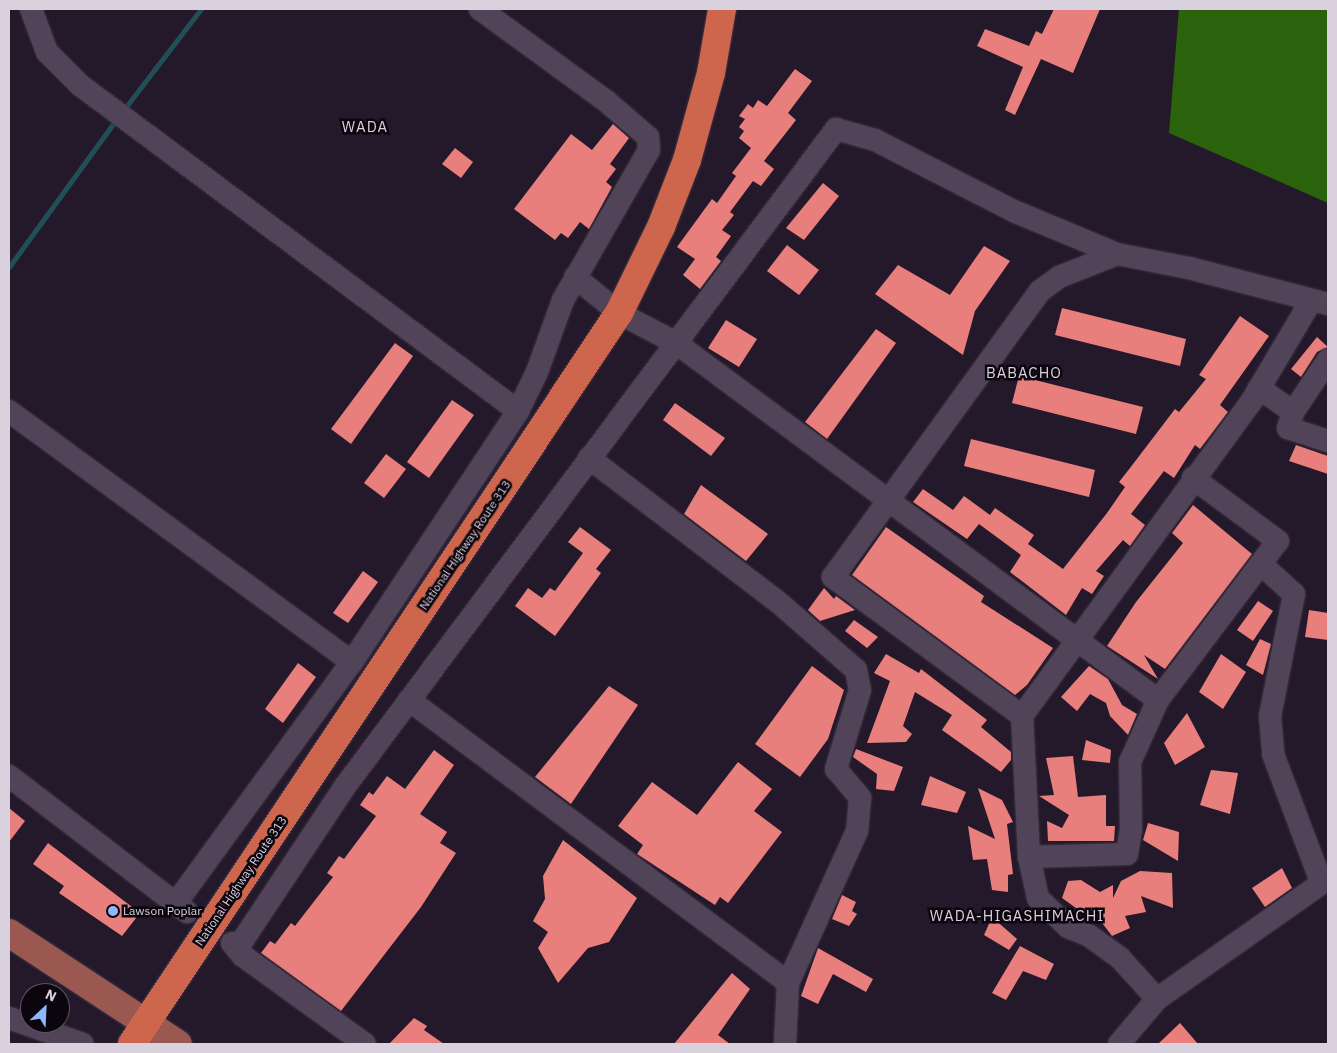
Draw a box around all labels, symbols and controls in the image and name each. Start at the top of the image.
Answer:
district label: WADA [341,118,389,136]
district label: BABACHO [985,364,1063,382]
street label: National Highway Route 313 [416,477,514,613]
street label: National Highway Route 313 [192,813,290,949]
place label: Lawson Poplar [123,904,202,918]
marker: Lawson Poplar [107,905,119,917]
district label: WADA-HIGASHIMACHI [928,907,1106,925]
north arrow [20,983,70,1033]
text: N [43,985,59,1006]

